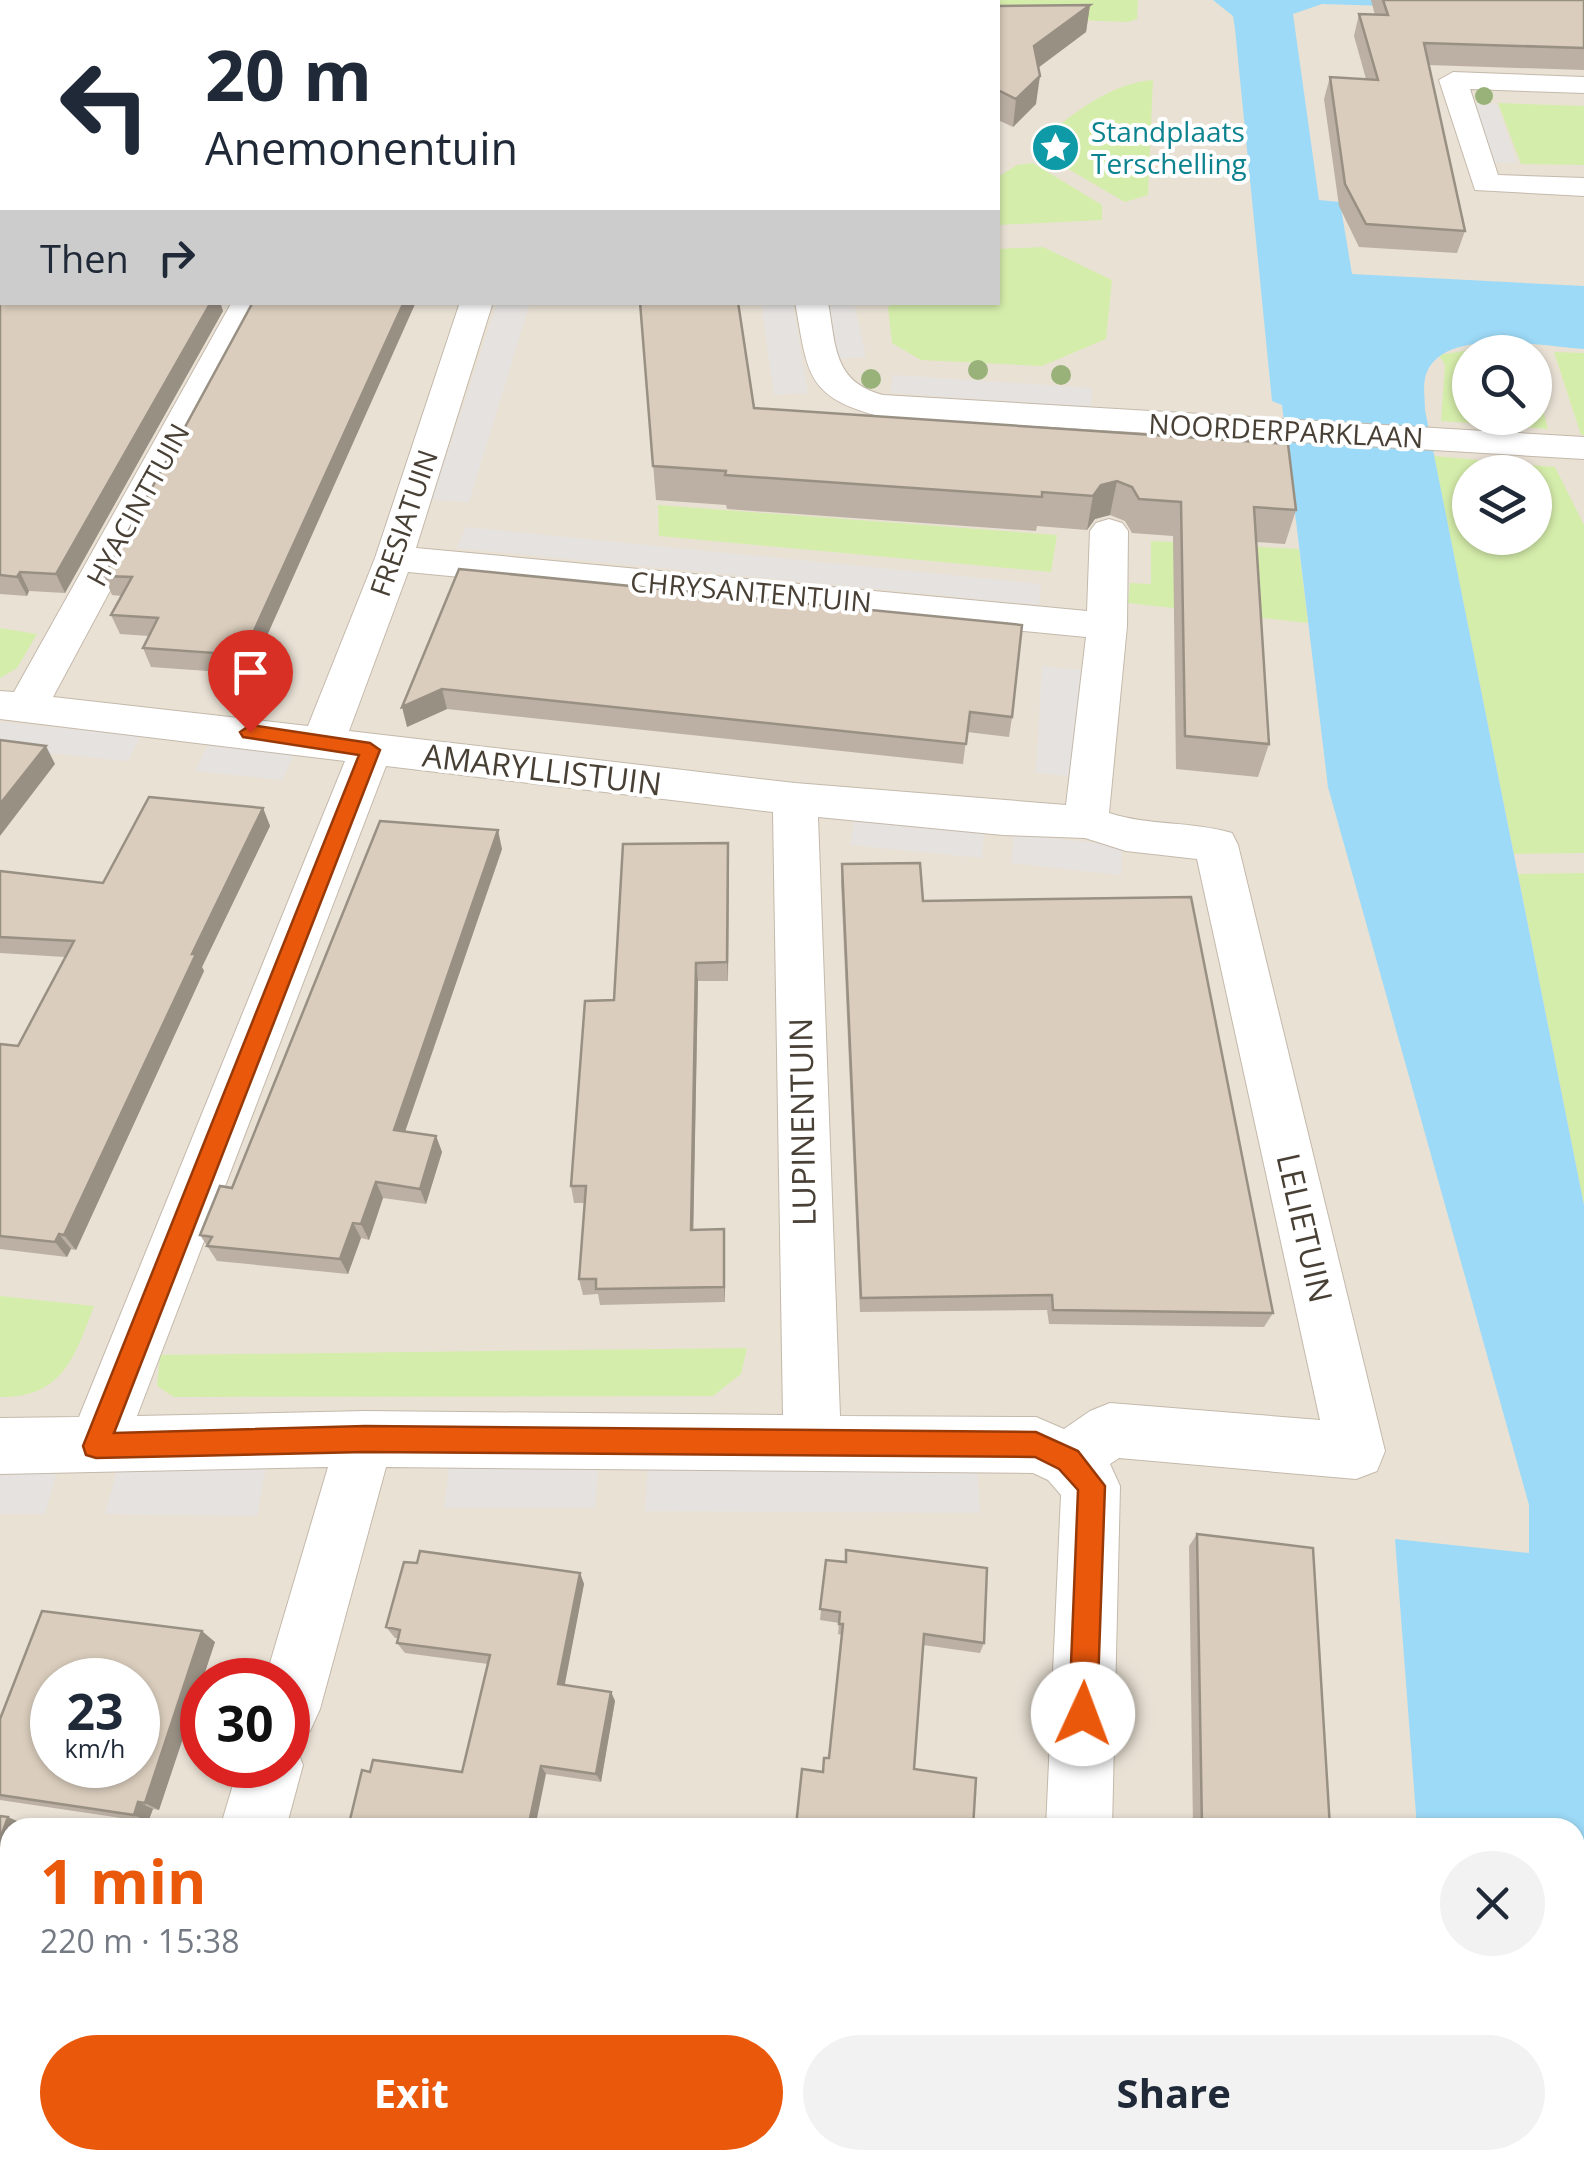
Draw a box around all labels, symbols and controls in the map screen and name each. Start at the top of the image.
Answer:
text: 20 m [205,26,372,122]
icon: left [40,40,170,170]
place label: Standplaats Terschelling [1091,112,1247,182]
text: Anemonentuin [205,117,518,178]
place icon: Standplaats Terschelling [1030,122,1082,174]
icon: right [149,230,204,285]
text: Then [40,232,129,284]
map controls [1452,335,1552,555]
button: search [1452,335,1552,435]
street label: NOORDERPARKLAAN [1148,404,1424,456]
street label: HYACINTTUIN [77,416,198,593]
street label: FRESIATUIN [360,444,446,601]
button: layers [1452,455,1552,555]
street label: CHRYSANTENTUIN [629,562,873,620]
pin [208,630,293,733]
icon: arrive [223,645,278,700]
street label: AMARYLLISTUIN [420,733,664,805]
street label: LUPINENTUIN [778,1018,825,1226]
street label: LELIETUIN [1267,1149,1343,1306]
speed limit sign: 30 [180,1658,310,1788]
position arrow [1031,1662,1135,1766]
text: 23 [66,1677,124,1745]
text: km/h [65,1731,125,1765]
text: 1 min [40,1840,207,1922]
button: close [1440,1851,1545,1956]
text: 220 m · 15:38 [40,1919,239,1962]
button: Exit [40,2035,783,2150]
button: Share [803,2035,1545,2150]

